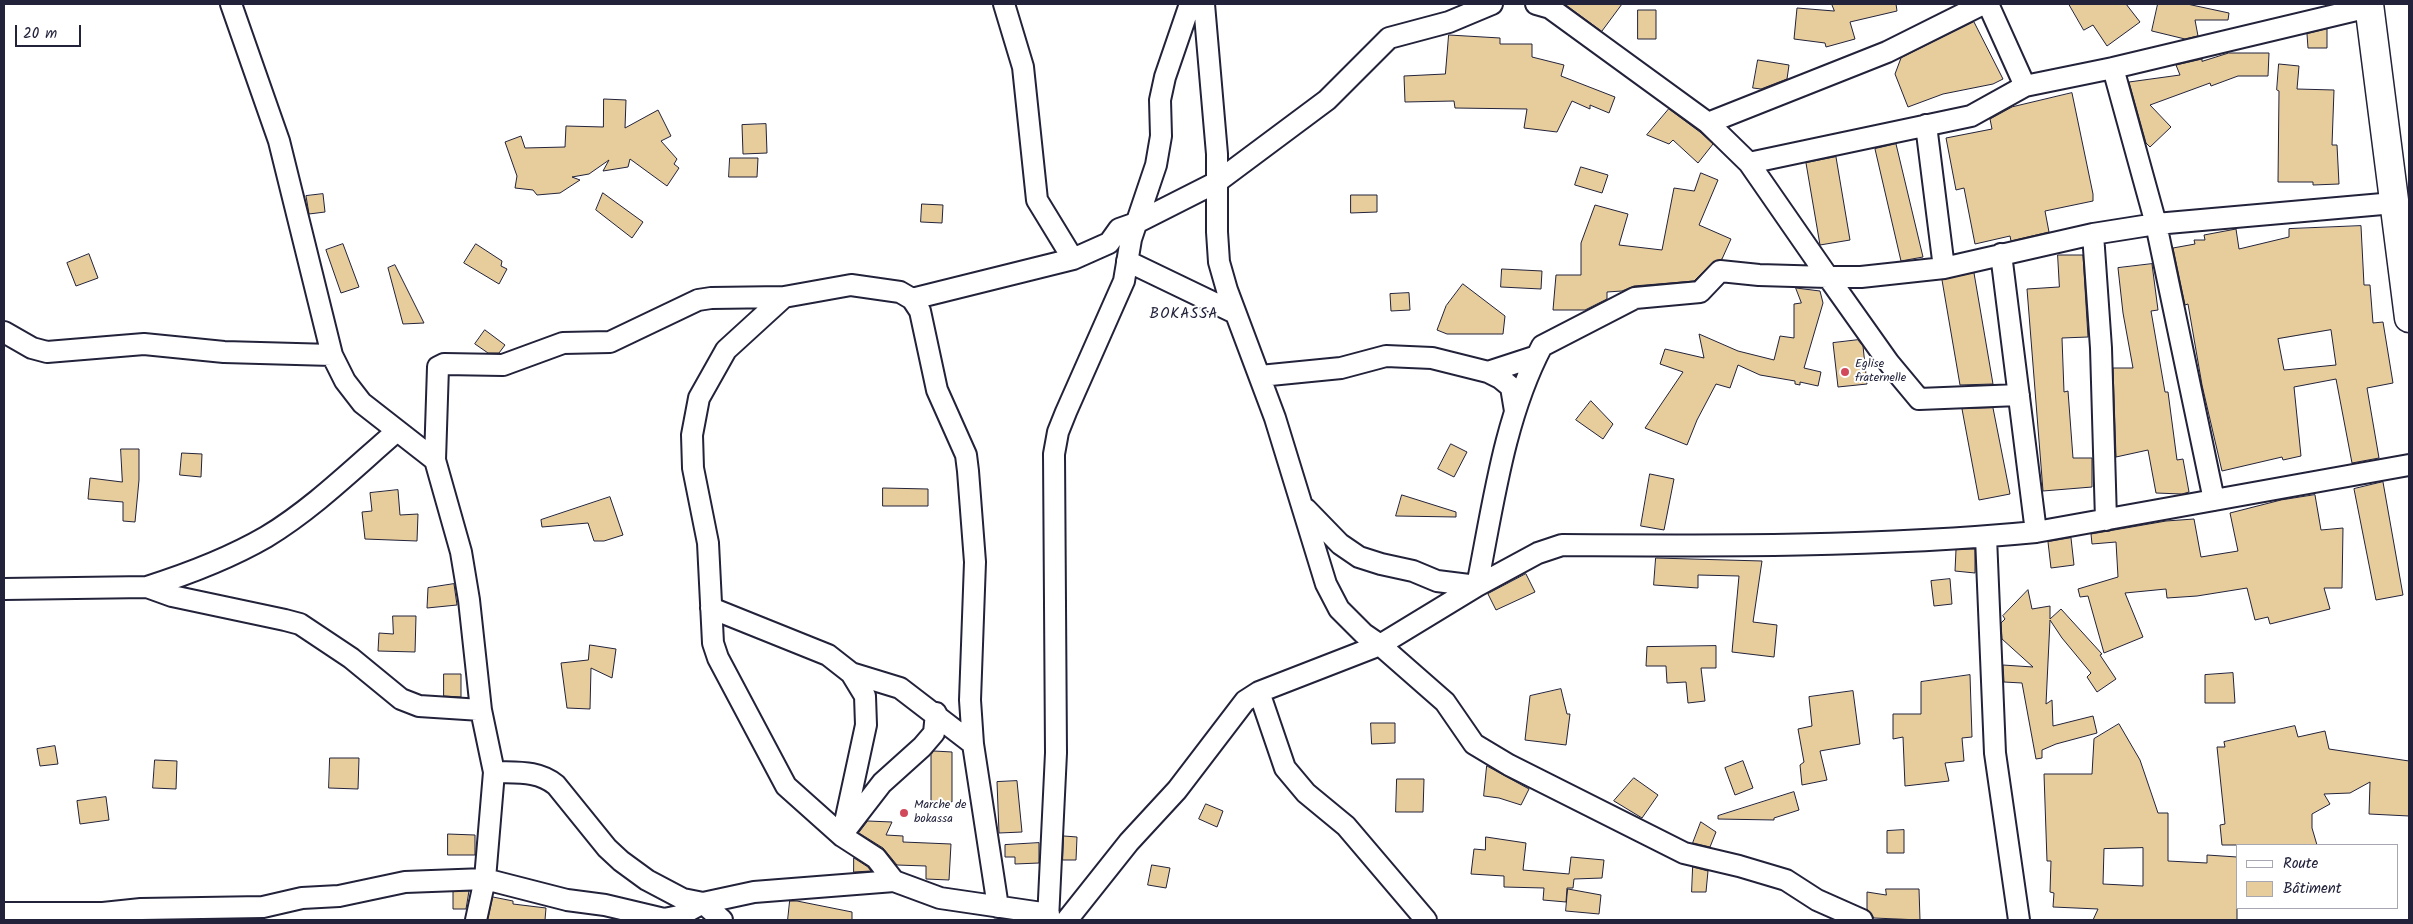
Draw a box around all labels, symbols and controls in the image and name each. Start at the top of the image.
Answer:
scale bar [18,15,84,47]
text: 20 m [23,22,57,46]
district label: BOKASSA [1149,306,1219,324]
place label: Eglise fraternelle [1855,358,1906,386]
marker: Eglise fraternelle [1839,366,1851,378]
place label: Marche de bokassa [914,799,966,827]
marker: Marche de bokassa [898,807,910,819]
legend [2236,844,2398,909]
text: Route [2283,852,2318,876]
text: Bâtiment [2283,877,2342,901]

